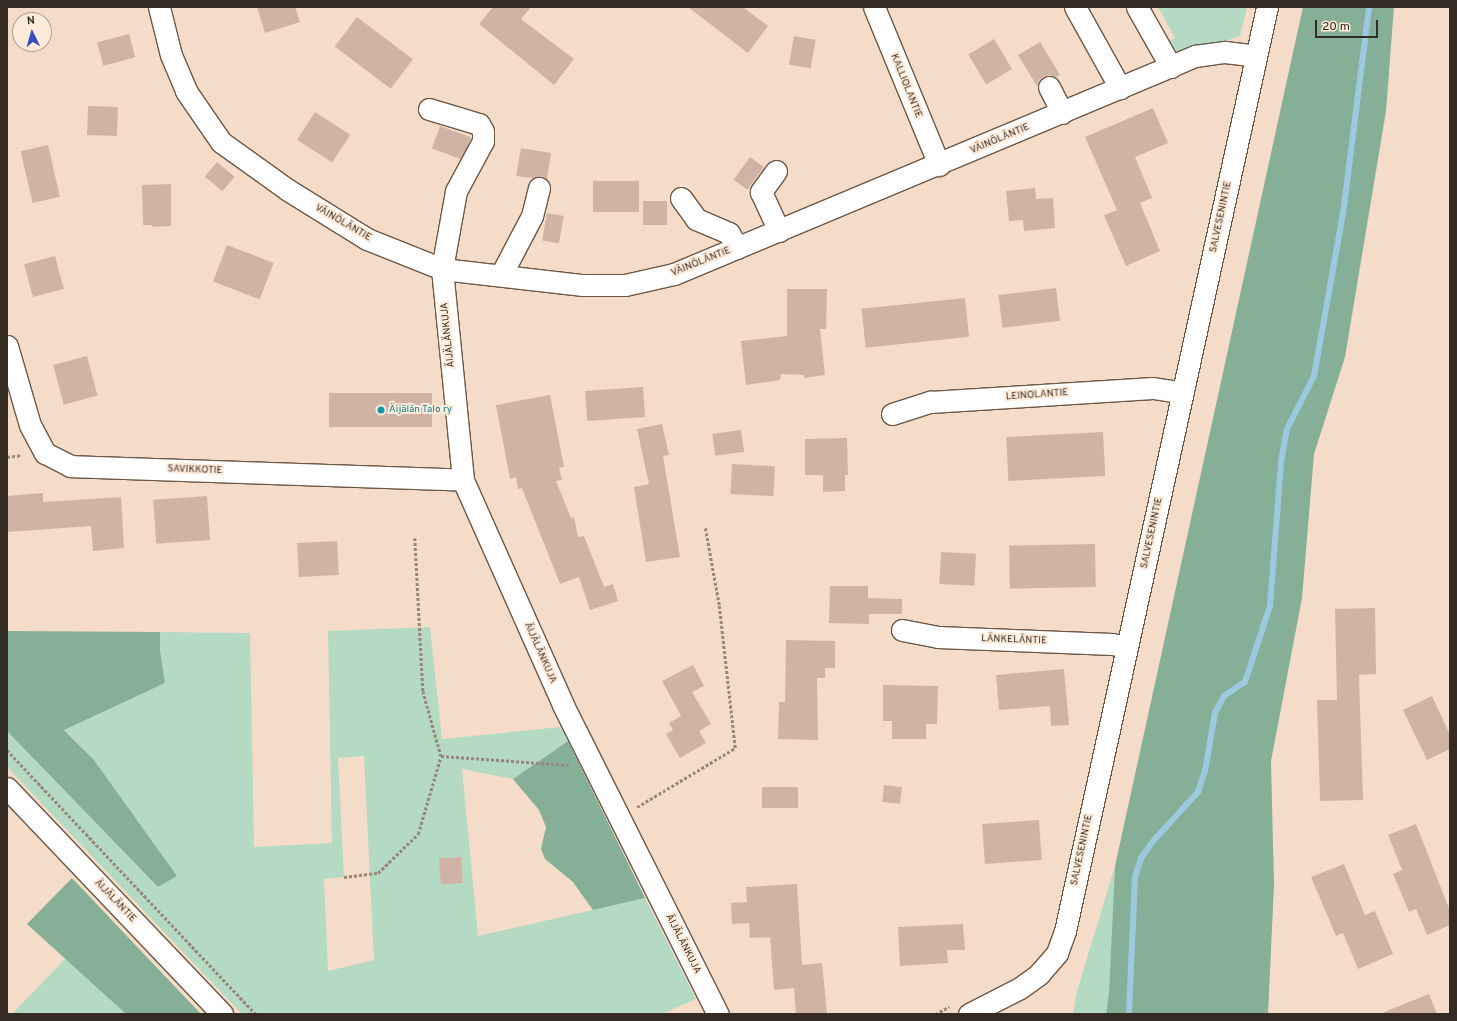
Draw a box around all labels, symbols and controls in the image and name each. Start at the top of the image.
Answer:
north arrow [12,12,52,52]
scale bar [1317,12,1380,38]
text: N [26,14,36,28]
text: 20 m [1322,19,1350,35]
street label: KALLIOLANTIE [888,52,924,120]
street label: VÄINÖLÄNTIE [969,121,1031,157]
street label: SALVESENINTIE [1208,180,1234,254]
street label: VÄINÖLÄNTIE [313,202,373,244]
street label: VÄINÖLÄNTIE [669,245,733,279]
street label: ÄIJÄLÄNKUJA [439,302,457,368]
street label: LEINOLANTIE [1005,387,1069,403]
place label: Äijälän Talo ry [389,404,453,416]
marker: Äijälän Talo ry [376,405,386,415]
street label: SAVIKKOTIE [167,463,223,477]
street label: SALVESENINTIE [1139,496,1165,570]
street label: ÄIJÄLÄNKUJA [521,621,559,685]
street label: LÄNKELÄNTIE [981,633,1047,647]
street label: SALVESENINTIE [1069,813,1095,887]
street label: ÄIJÄLÄNTIE [92,877,138,925]
street label: ÄIJÄLÄNKUJA [663,912,703,976]

